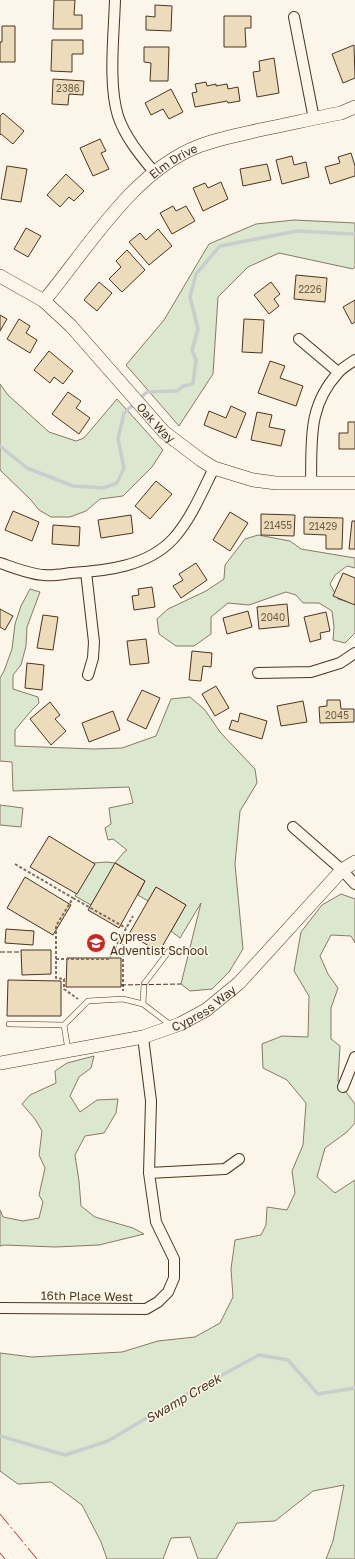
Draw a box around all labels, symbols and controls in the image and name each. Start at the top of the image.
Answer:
house number: 2386 [56,82,80,94]
street label: Elm Drive [146,140,200,181]
house number: 2226 [298,283,322,295]
street label: Oak Way [134,399,179,446]
house number: 21455 [264,519,292,531]
house number: 21429 [309,520,337,532]
house number: 2040 [261,611,285,623]
house number: 2045 [325,709,349,721]
place label: Cypress Adventist School [110,929,208,958]
school or university icon: Cypress Adventist School [85,932,107,954]
street label: Cypress Way [169,981,239,1034]
street label: 16th Place West [41,1288,134,1304]
water label: Swamp Creek [142,1369,225,1426]

